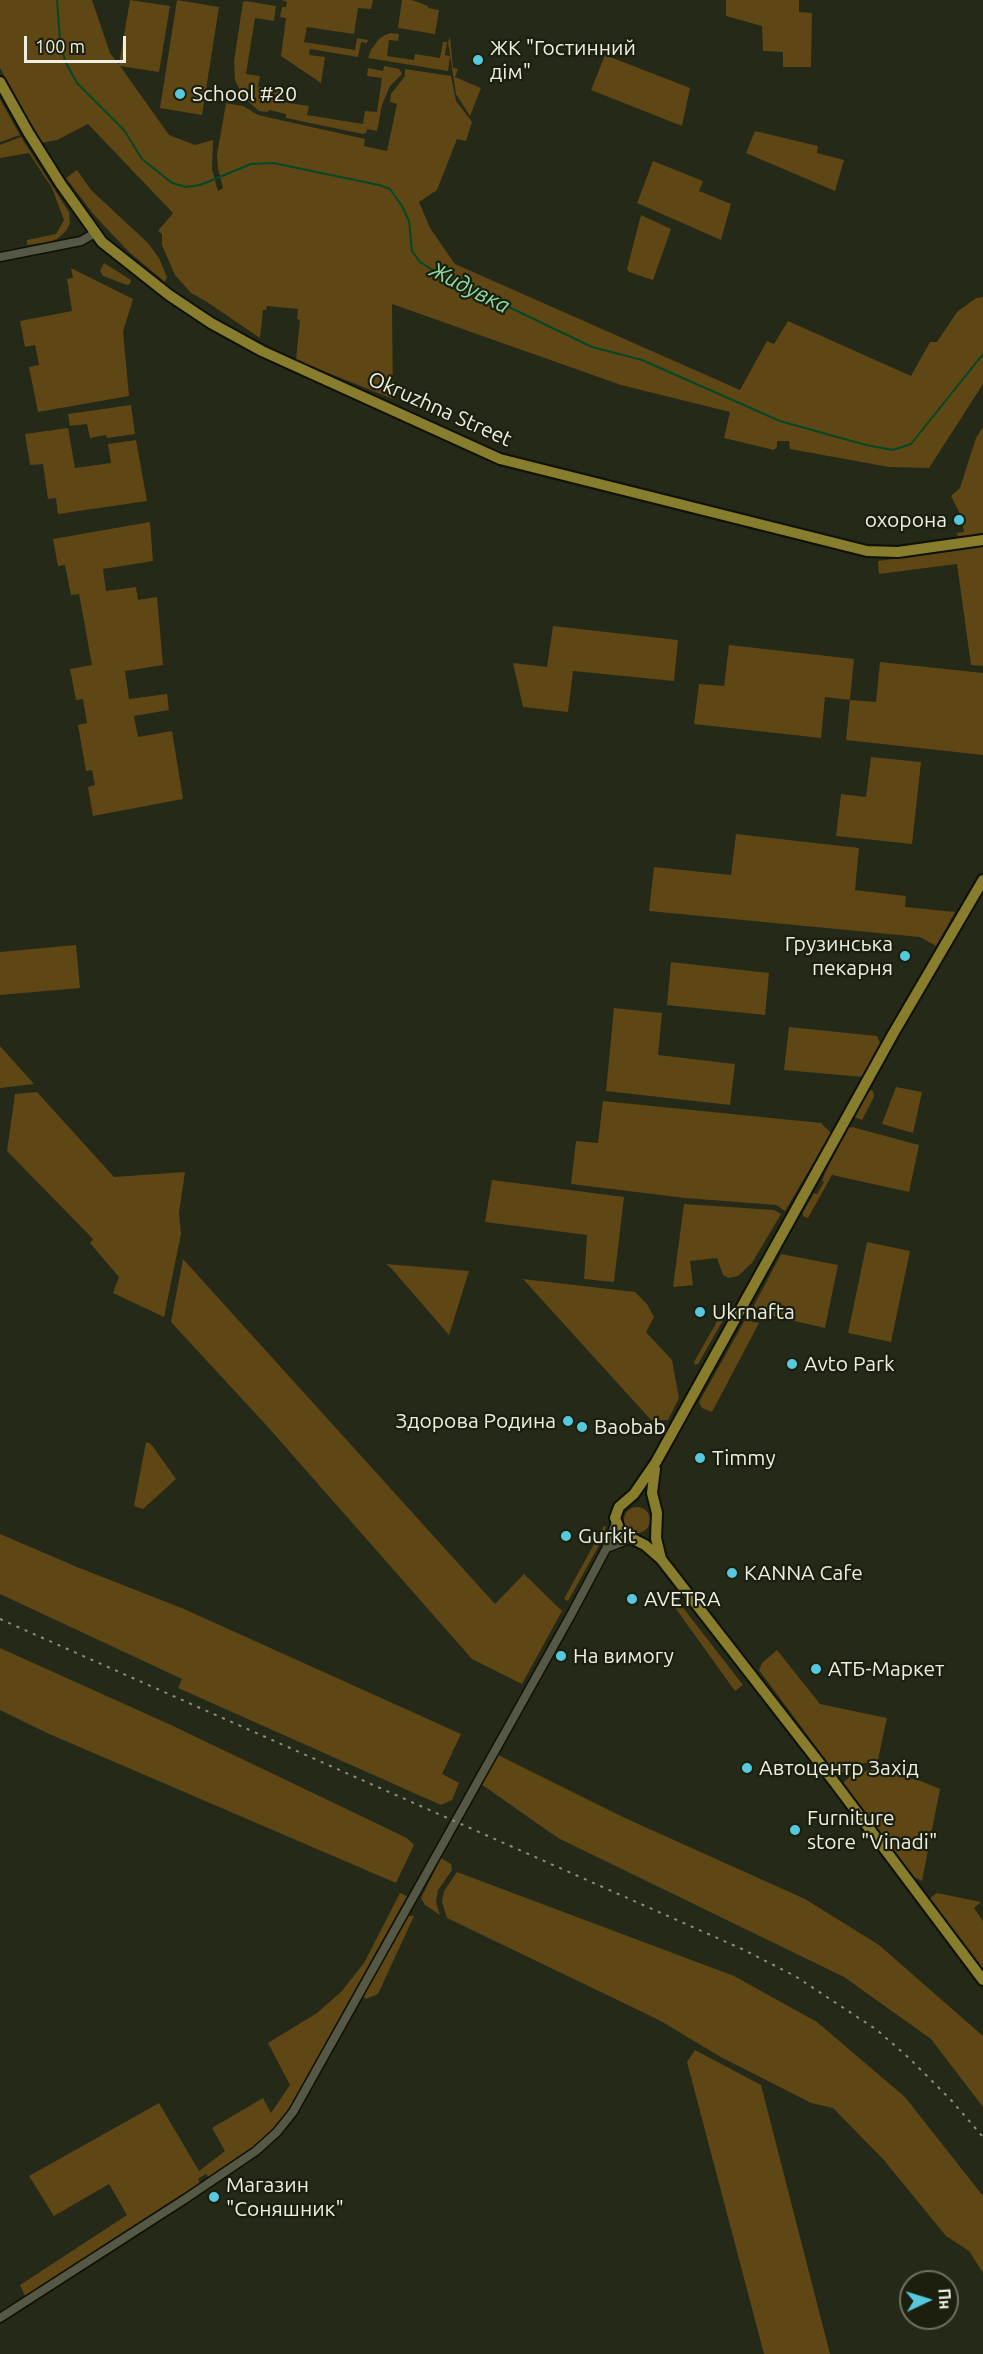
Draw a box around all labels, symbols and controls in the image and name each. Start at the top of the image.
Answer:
scale bar [27,24,129,62]
place label: ЖК "Гостинний дім" [490,35,636,85]
text: 100 m [35,36,85,56]
marker: ЖК "Гостинний дім" [471,53,485,67]
place label: School #20 [192,81,297,107]
marker: School #20 [173,87,187,101]
water label: Жидувка [426,257,514,319]
street label: Okruzhna Street [364,366,516,452]
place label: охорона [865,507,947,533]
marker: охорона [952,513,966,527]
place label: Грузинська пекарня [785,931,893,981]
marker: Грузинська пекарня [898,949,912,963]
place label: Ukrnafta [712,1299,795,1325]
marker: Ukrnafta [693,1305,707,1319]
place label: Avto Park [804,1351,895,1377]
marker: Avto Park [785,1357,799,1371]
place label: Здорова Родина [395,1408,556,1434]
marker: Здорова Родина [561,1414,575,1428]
place label: Baobab [594,1414,666,1440]
marker: Baobab [575,1420,589,1434]
place label: Timmy [712,1445,776,1471]
marker: Timmy [693,1451,707,1465]
place label: Gurkit [578,1523,636,1549]
marker: Gurkit [559,1529,573,1543]
place label: KANNA Cafe [744,1560,863,1586]
marker: KANNA Cafe [725,1566,739,1580]
place label: AVETRA [644,1586,721,1612]
marker: AVETRA [625,1592,639,1606]
place label: На вимогу [573,1643,674,1669]
marker: На вимогу [554,1649,568,1663]
place label: АТБ-Маркет [828,1656,944,1682]
marker: АТБ-Маркет [809,1662,823,1676]
place label: Автоцентр Захід [759,1755,919,1781]
marker: Автоцентр Захід [740,1761,754,1775]
place label: Furniture store "Vinadi" [807,1805,937,1855]
marker: Furniture store "Vinadi" [788,1823,802,1837]
place label: Магазин "Соняшник" [226,2172,344,2222]
marker: Магазин "Соняшник" [207,2190,221,2204]
north arrow [899,2270,959,2330]
text: Пн [935,2288,955,2310]

